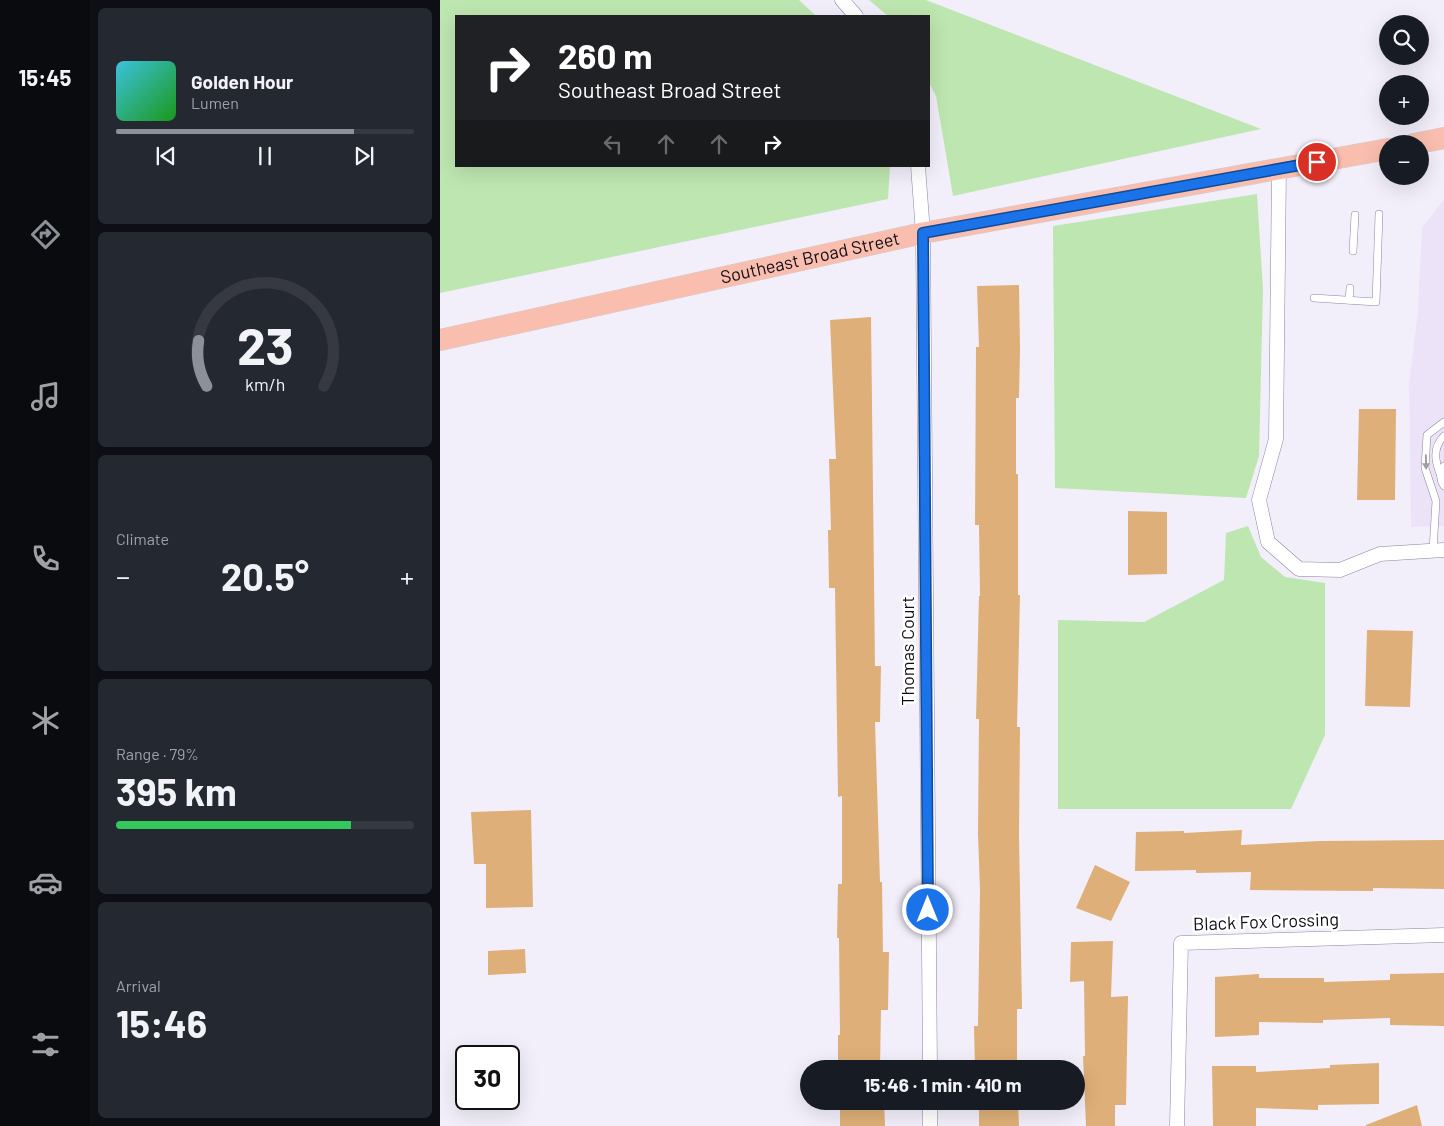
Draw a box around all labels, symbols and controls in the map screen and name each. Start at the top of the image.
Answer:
map controls [1379,15,1429,185]
button: search [1379,15,1429,65]
text: 260 m [558,34,653,76]
icon: right [475,35,540,100]
text: 15:45 [19,64,71,90]
text: Golden Hour [191,70,293,93]
button: + [1379,75,1429,125]
text: Southeast Broad Street [558,76,782,102]
text: Lumen [191,93,239,112]
icon: left [599,130,627,158]
icon: ahead [652,130,680,158]
icon: ahead [705,130,733,158]
icon: right [758,130,786,158]
button: − [1379,135,1429,185]
pin [1296,141,1338,183]
icon: previous [152,142,180,170]
icon: pause [251,142,279,170]
icon: next [350,142,378,170]
icon: arrive [1303,148,1331,176]
icon: directions [28,217,63,252]
street label: Southeast Broad Street [718,227,902,288]
text: 23 [237,313,293,375]
text: km/h [245,373,285,395]
icon: music [28,379,63,414]
one-way arrow [1422,454,1430,470]
text: Climate [116,529,169,548]
icon: phone [28,541,63,576]
text: 20.5° [221,553,309,599]
text: − [116,559,130,593]
text: + [400,559,414,593]
street label: Thomas Court [896,596,918,706]
icon: climate [28,703,63,738]
text: Range · 79% [116,744,199,763]
text: 395 km [116,768,237,814]
icon: car [28,865,63,900]
position arrow [901,883,953,935]
street label: Black Fox Crossing [1193,907,1339,935]
text: Arrival [116,976,161,995]
text: 15:46 [116,1000,207,1046]
icon: filters [28,1027,63,1062]
speed limit sign: 30 [455,1045,520,1110]
text: 15:46 · 1 min · 410 m [863,1073,1022,1096]

